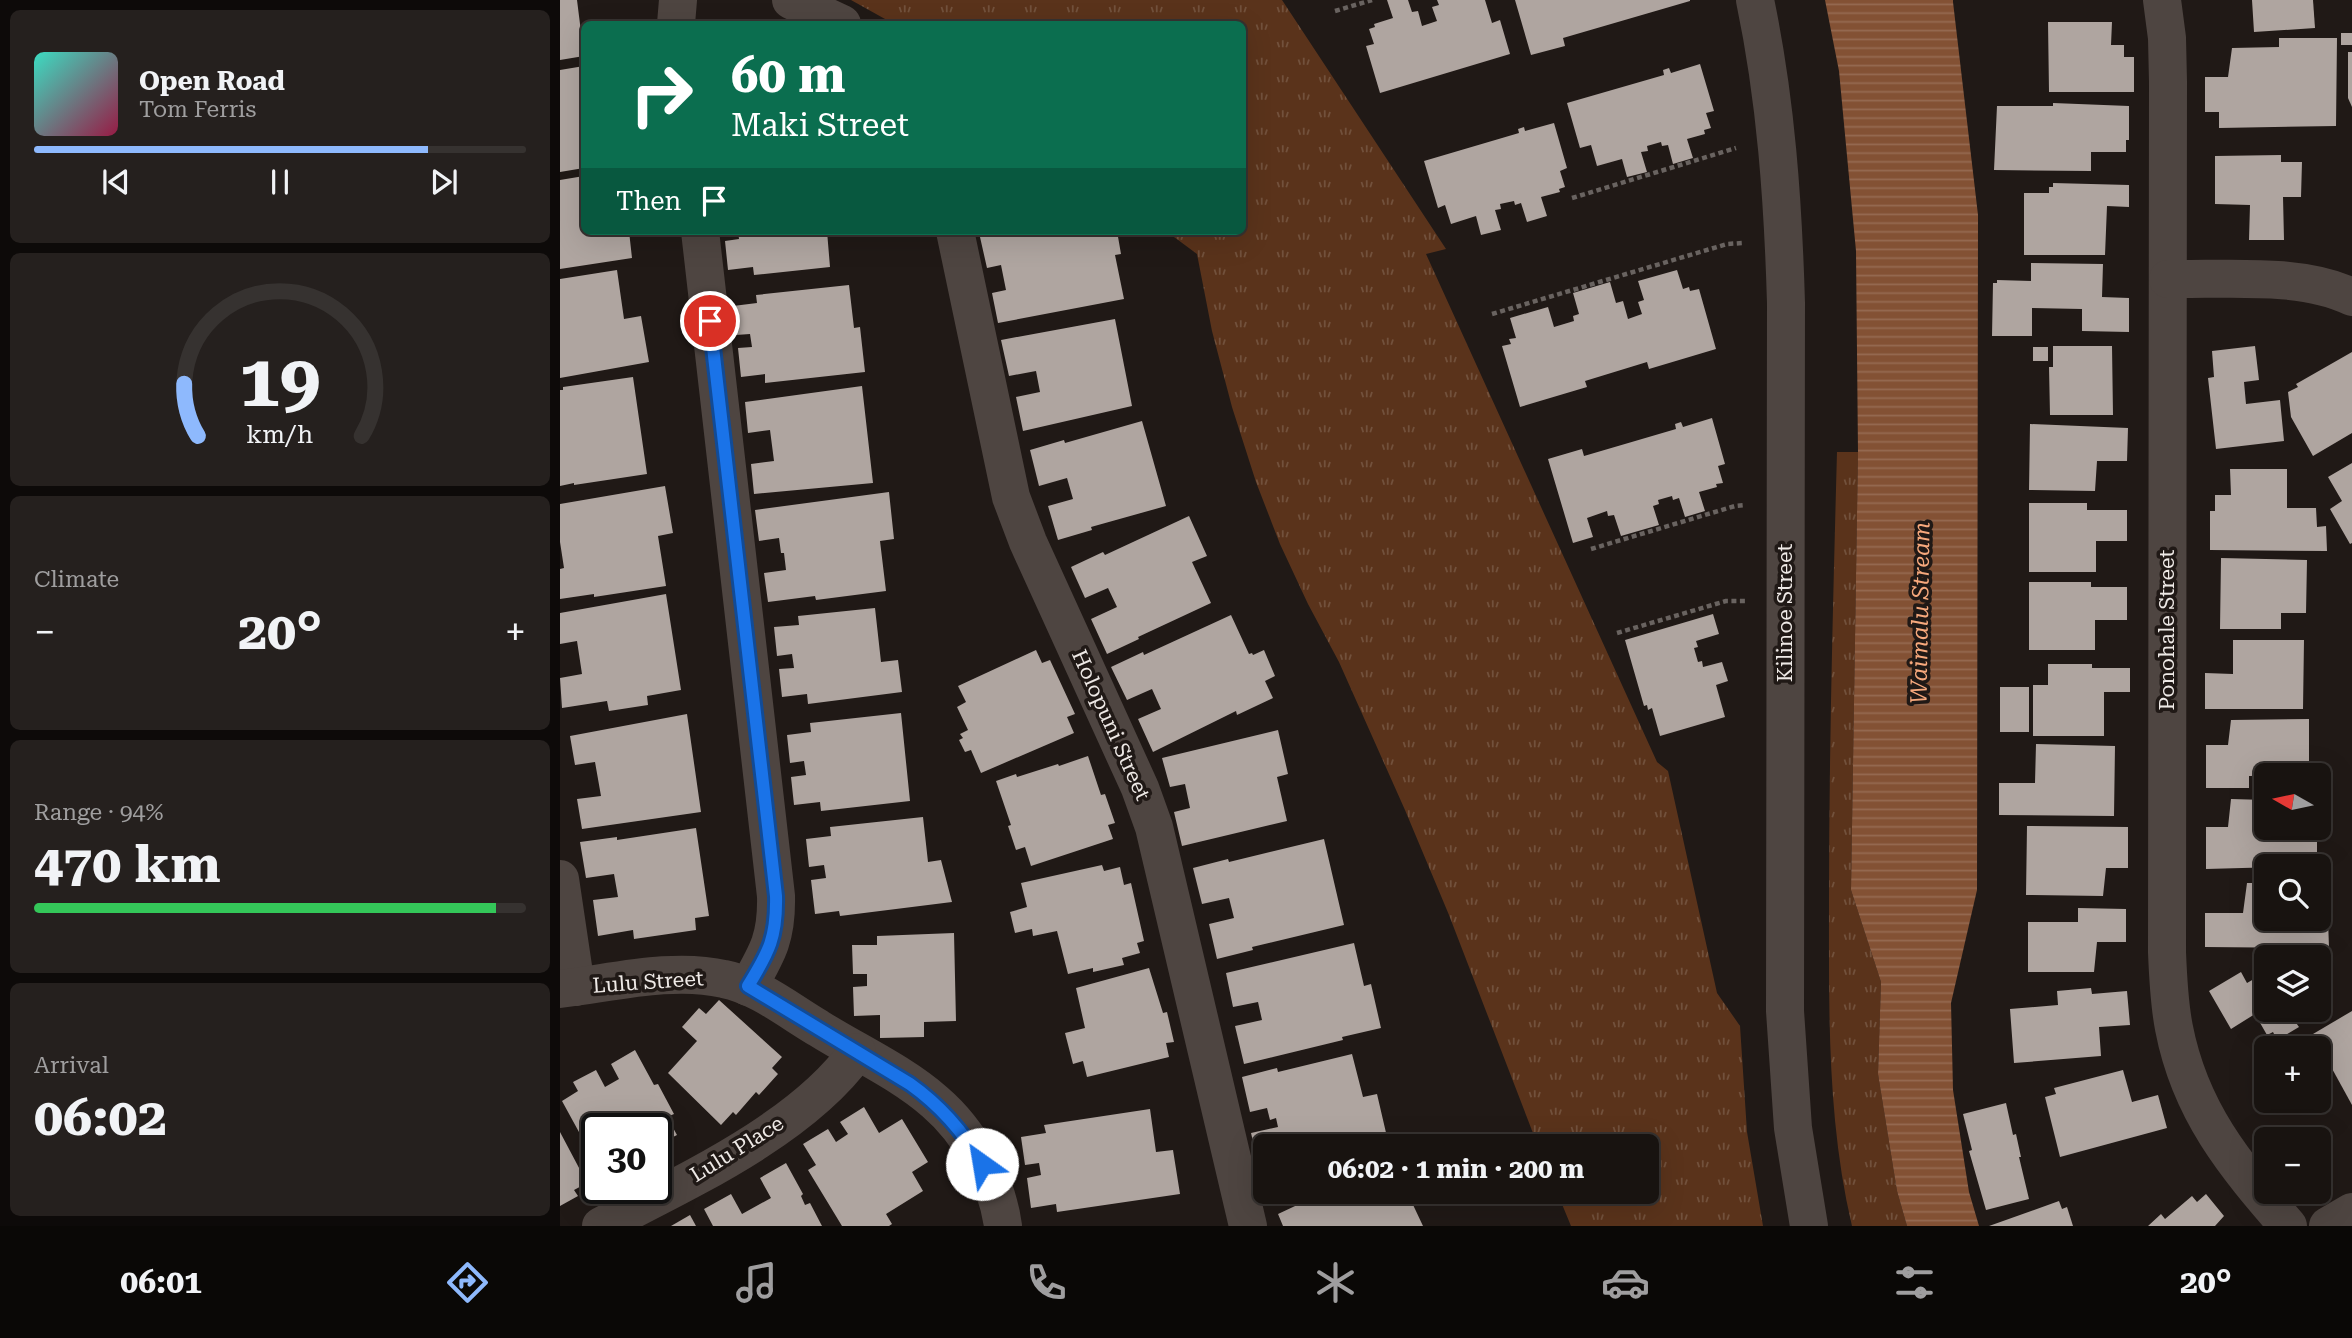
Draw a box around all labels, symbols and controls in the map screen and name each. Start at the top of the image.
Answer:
text: 60 m [731,47,846,104]
icon: right [616,49,707,140]
text: Open Road [139,66,285,96]
text: Tom Ferris [139,96,256,123]
text: Maki Street [731,106,909,144]
icon: previous [97,163,135,201]
icon: pause [261,163,299,201]
icon: next [425,163,463,201]
icon: arrive [695,182,733,220]
text: Then [616,186,681,216]
pin [680,291,740,351]
icon: arrive [691,302,729,340]
text: 19 [239,339,321,424]
text: km/h [247,420,313,449]
water label: Waimalu Stream [1905,522,1936,704]
street label: Kilinoe Street [1773,543,1797,682]
street label: Ponohale Street [2155,549,2179,710]
text: Climate [34,566,119,593]
text: 20° [238,601,322,662]
text: − [34,610,55,654]
text: + [505,610,526,654]
street label: Holopuni Street [1067,646,1155,804]
north arrow [2254,763,2331,840]
map controls [2254,763,2331,1204]
text: Range · 94% [34,799,163,826]
text: 470 km [34,834,221,895]
button: search [2254,854,2331,931]
button: layers [2254,945,2331,1022]
street label: Lulu Street [592,966,704,998]
button: + [2254,1036,2331,1113]
text: Arrival [34,1052,109,1079]
text: 06:02 [34,1087,167,1148]
street label: Lulu Place [686,1111,788,1187]
speed limit sign: 30 [581,1113,672,1204]
position arrow [945,1127,1019,1201]
button: − [2254,1127,2331,1204]
text: 06:02 · 1 min · 200 m [1328,1154,1584,1184]
icon: directions [443,1258,492,1307]
icon: music [732,1258,781,1307]
icon: phone [1022,1258,1071,1307]
icon: climate [1311,1258,1360,1307]
icon: car [1601,1258,1650,1307]
icon: filters [1890,1258,1939,1307]
text: 06:01 [120,1263,202,1301]
text: 20° [2180,1263,2232,1301]

